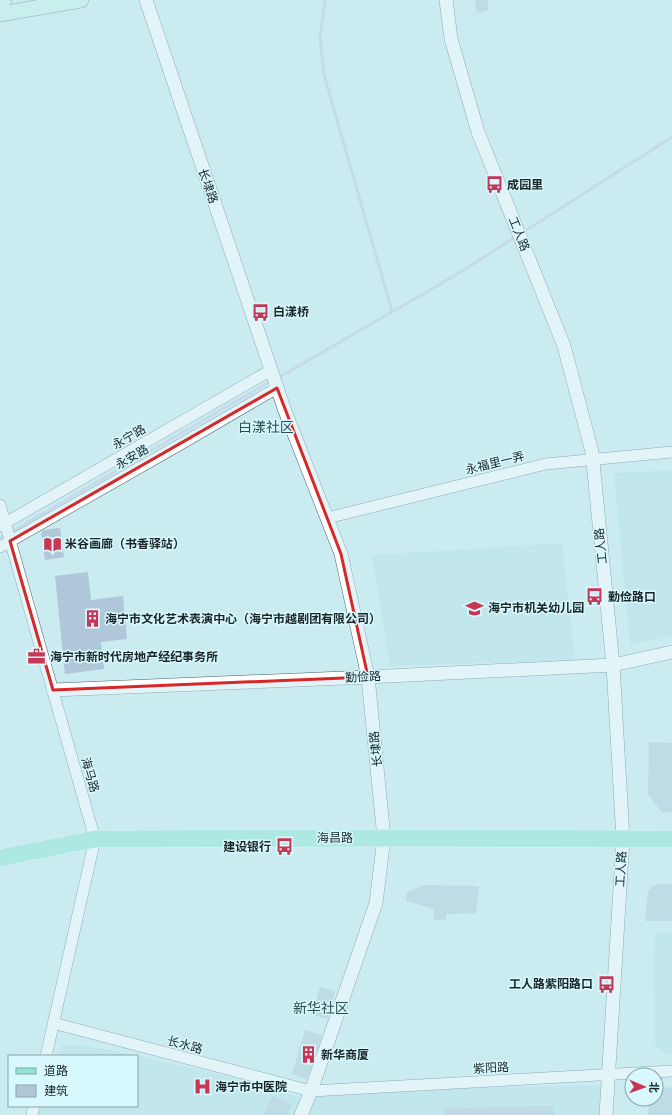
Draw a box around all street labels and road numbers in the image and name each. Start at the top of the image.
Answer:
street label: 长埭路 [196,167,220,205]
street label: 工人路 [506,215,532,253]
street label: 永宁路 [110,422,148,452]
street label: 永安路 [113,442,151,472]
street label: 永福里一弄 [464,449,526,477]
street label: 工人路 [592,527,610,565]
street label: 勤俭路 [345,669,381,685]
street label: 长埭路 [367,730,385,768]
street label: 海马路 [78,756,102,794]
street label: 海昌路 [317,831,353,845]
street label: 工人路 [613,851,629,887]
street label: 长水路 [166,1034,204,1056]
street label: 紫阳路 [473,1060,509,1076]

